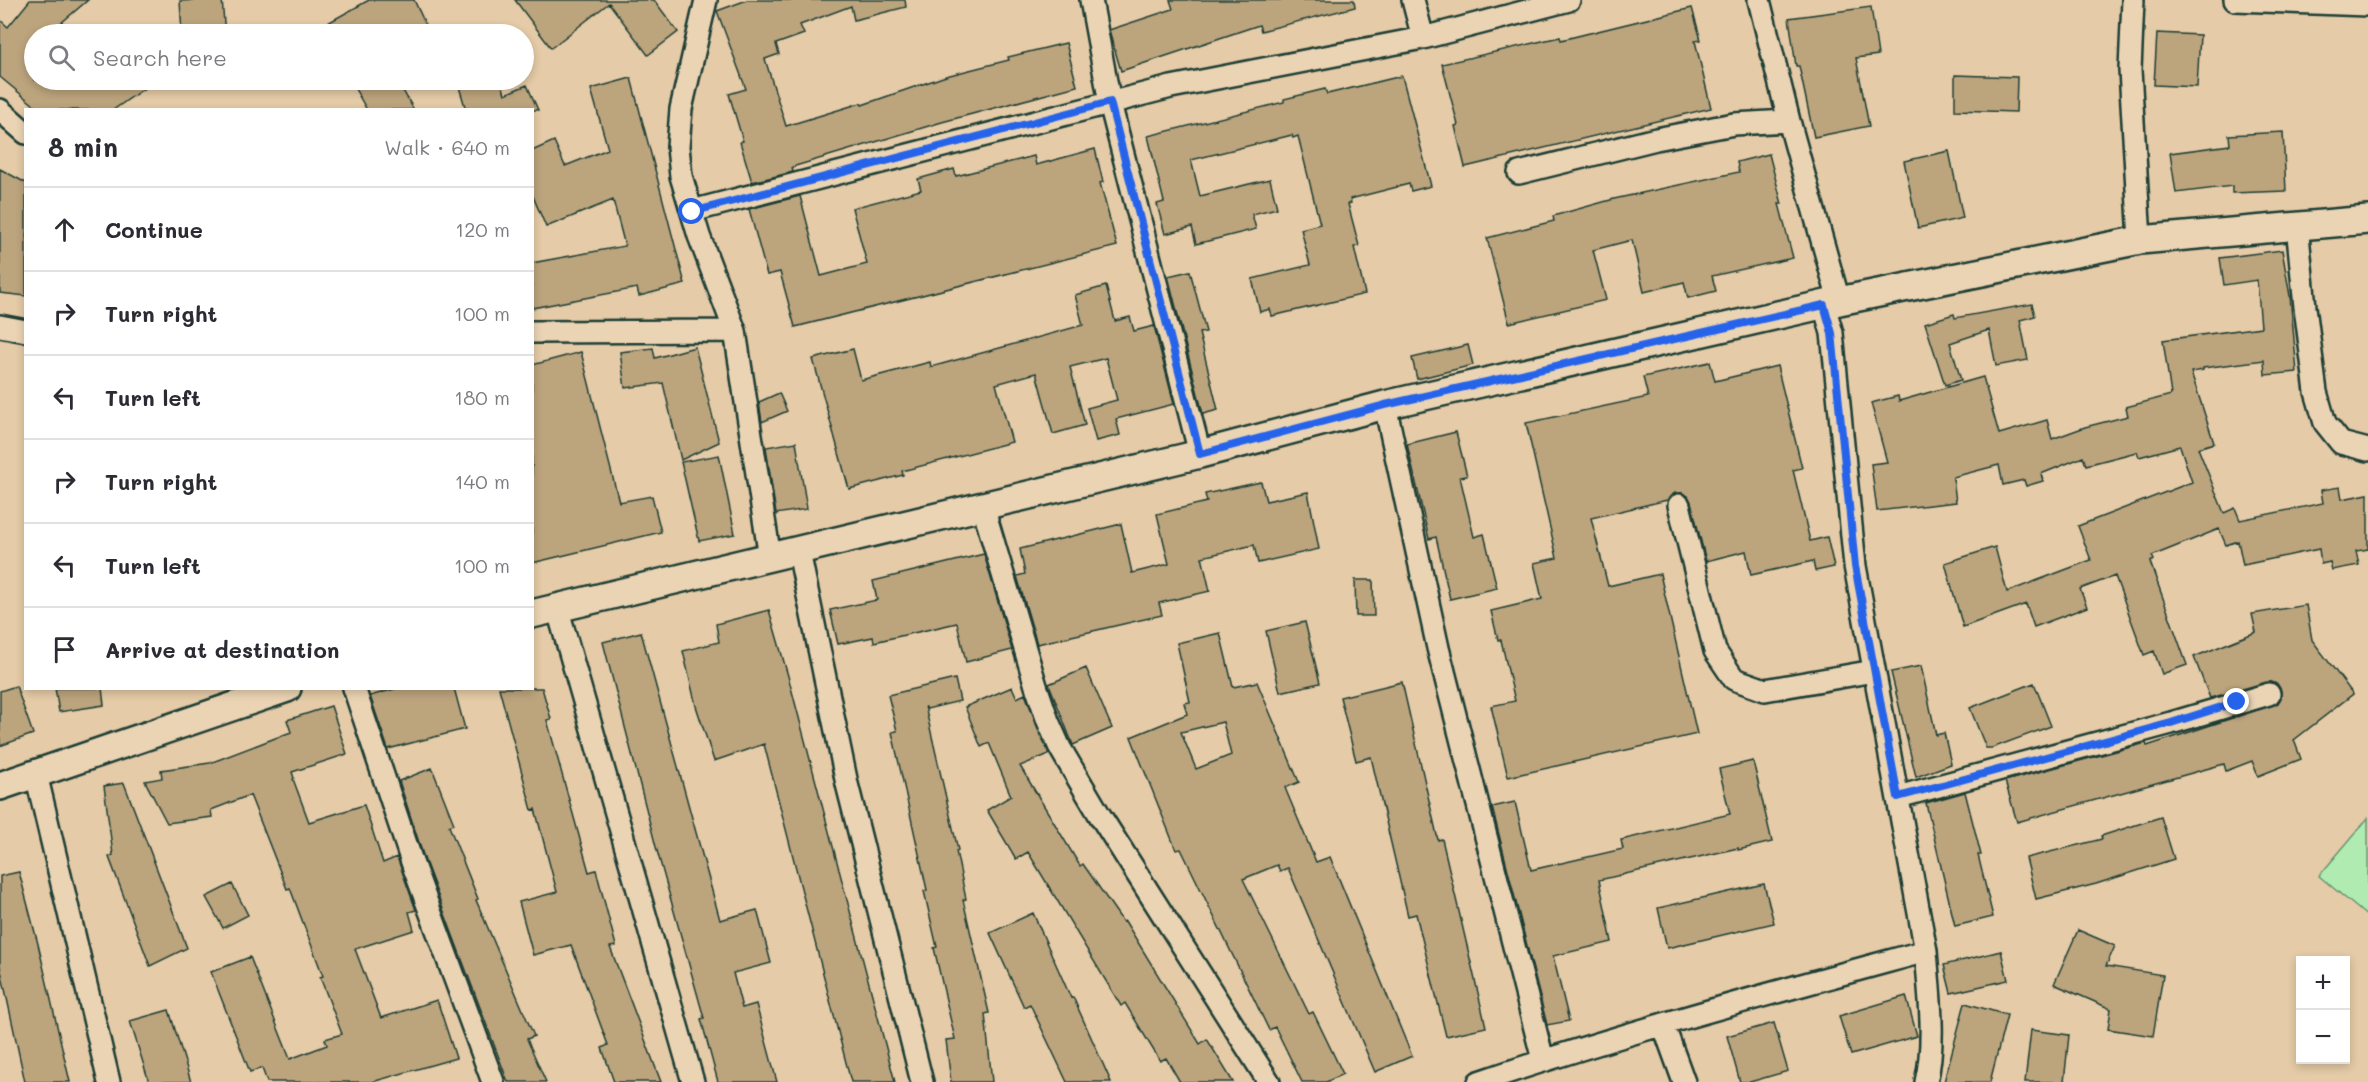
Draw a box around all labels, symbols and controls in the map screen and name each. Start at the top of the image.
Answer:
search box [24,24,534,90]
icon: search [45,41,78,74]
text: Search here [93,43,227,72]
text: 8 min [48,130,118,164]
text: Walk · 640 m [384,134,510,160]
route start [678,198,704,224]
icon: ahead [48,213,81,246]
text: Continue [105,215,203,244]
text: 120 m [455,216,510,242]
icon: right [48,297,81,330]
text: Turn right [105,299,217,328]
text: 100 m [454,300,510,326]
icon: left [48,381,81,414]
text: Turn left [105,383,201,412]
text: 180 m [454,384,510,410]
icon: right [48,465,81,498]
text: Turn right [105,467,217,496]
text: 140 m [455,468,510,494]
icon: left [48,549,81,582]
text: Turn left [105,551,201,580]
text: 100 m [454,552,510,578]
icon: arrive [48,633,81,666]
text: Arrive at destination [105,635,340,664]
route end [2223,688,2249,714]
map controls [2296,956,2350,1064]
button: + [2296,956,2350,1010]
button: − [2296,1010,2350,1064]

